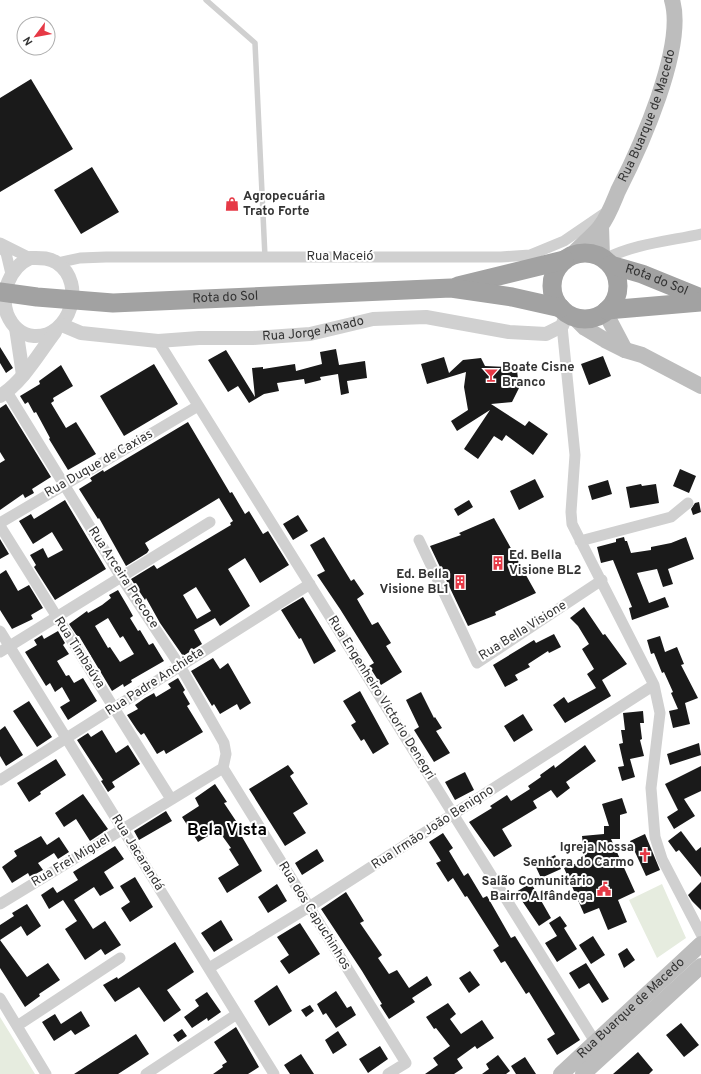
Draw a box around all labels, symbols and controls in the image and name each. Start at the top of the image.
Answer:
north arrow [16,16,56,56]
text: N [20,34,36,48]
street label: Rua Buarque de Macedo [615,48,679,185]
place label: Agropecuária Trato Forte [243,189,325,220]
shop icon: Agropecuária Trato Forte [224,196,240,212]
street label: Rua Maceió [306,249,374,265]
street label: Rota do Sol [623,261,690,300]
street label: Rota do Sol [192,289,259,307]
street label: Rua Jorge Amado [262,313,366,345]
place label: Boate Cisne Branco [502,360,574,391]
bar icon: Boate Cisne Branco [483,367,499,383]
street label: Rua Duque de Caxias [42,427,156,501]
street label: Rua Arceira Precoce [84,524,162,632]
place label: Ed. Bella Visione BL2 [509,548,581,579]
building icon: Ed. Bella Visione BL2 [490,555,506,571]
place label: Ed. Bella Visione BL1 [379,567,449,598]
building icon: Ed. Bella Visione BL1 [452,574,468,590]
street label: Rua Bella Visione [476,598,570,664]
street label: Rua Engenheiro Victorio Denegri [324,613,438,783]
street label: Rua Timbaúva [50,614,108,692]
street label: Rua Padre Anchieta [103,644,207,720]
street label: Rua Irmão João Benigno [369,782,497,874]
street label: Rua Jacarandá [107,812,167,894]
district label: Bela Vista [187,820,267,842]
street label: Rua Frei Miguel [29,831,113,891]
place label: Igreja Nossa Senhora do Carmo [523,840,634,871]
church icon: Igreja Nossa Senhora do Carmo [637,847,653,863]
street label: Rua dos Capuchinhos [274,859,354,973]
place label: Salão Comunitário Bairro Alfândega [481,874,593,905]
public building icon: Salão Comunitário Bairro Alfândega [596,881,612,897]
street label: Rua Buarque de Macedo [574,955,688,1063]

